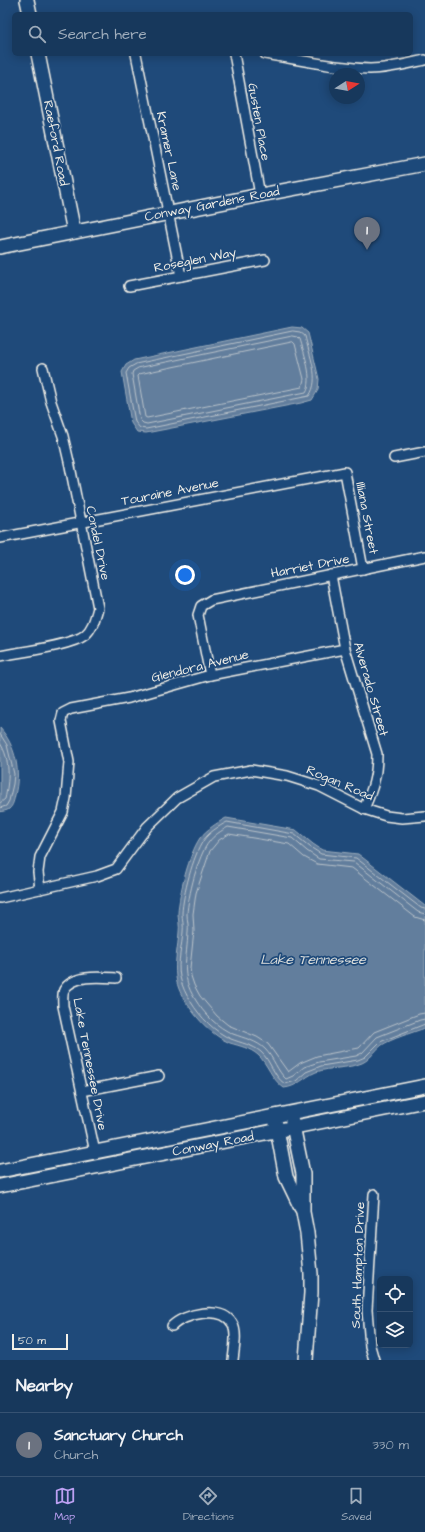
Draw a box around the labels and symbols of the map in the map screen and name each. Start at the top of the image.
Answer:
north arrow [329,68,365,104]
street label: Gusten Place [243,82,275,162]
street label: Raeford Road [39,99,73,188]
street label: Kramer Lane [152,110,186,192]
street label: Conway Gardens Road [143,182,282,227]
pin: 1 [354,217,380,250]
street label: Roseglen Way [152,243,238,278]
street label: Touraine Avenue [120,474,220,510]
street label: Illiana Street [351,480,383,556]
street label: Condel Drive [81,504,115,582]
street label: Harriet Drive [269,550,351,582]
your location [175,565,195,585]
street label: Alverado Street [349,640,393,739]
street label: Glendora Avenue [149,645,251,687]
street label: Rogan Road [303,761,377,806]
water label: Lake Tennessee [260,950,367,970]
street label: Lake Tennessee Drive [68,996,112,1132]
street label: Conway Road [171,1127,256,1162]
street label: South Hampton Drive [347,1201,369,1329]
scale bar [12,1332,68,1351]

